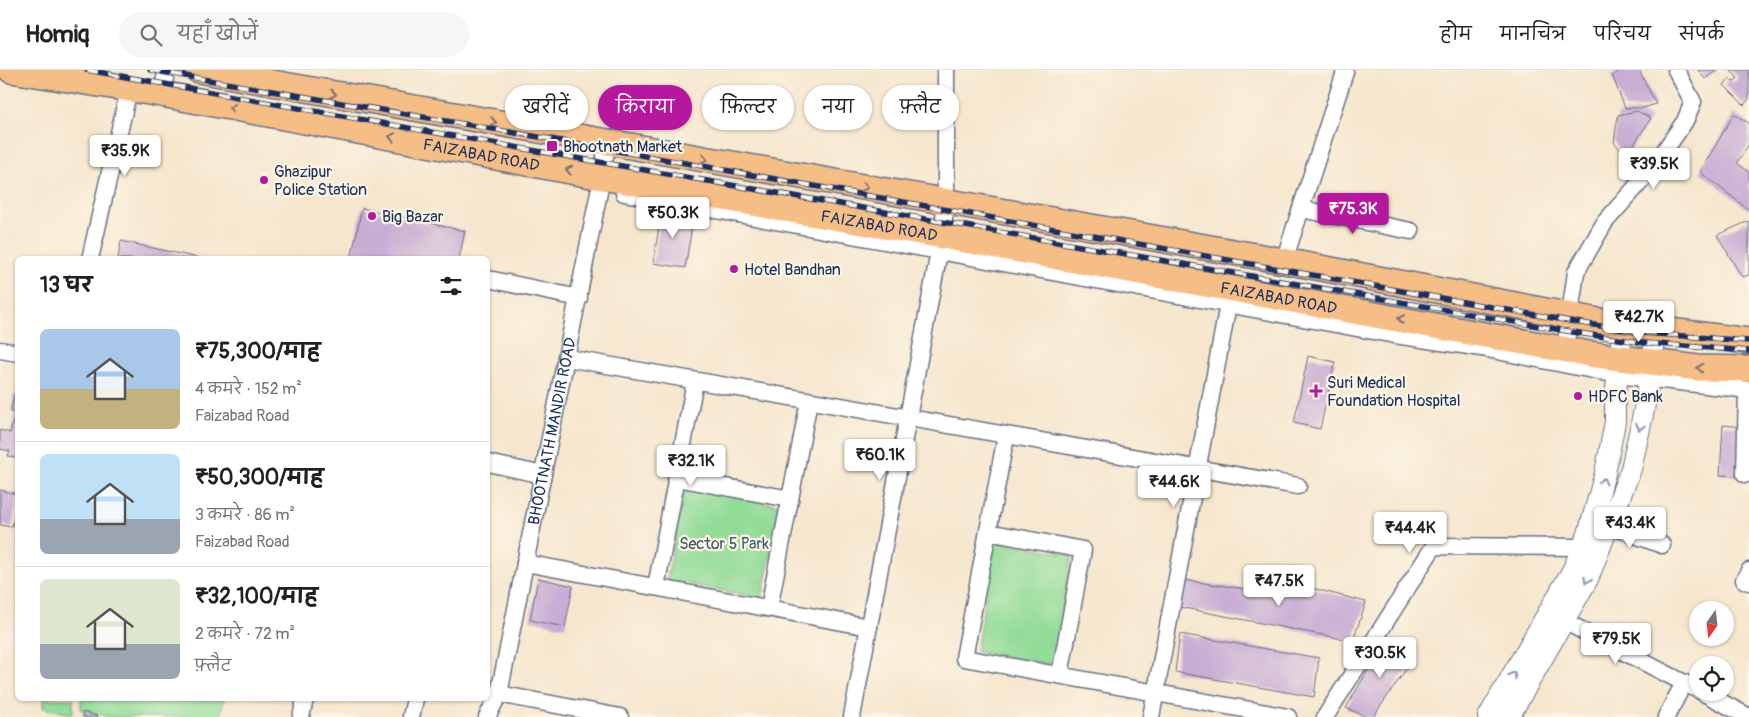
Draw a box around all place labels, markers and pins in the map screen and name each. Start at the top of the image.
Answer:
pin: ₹35.9K [84,134,166,177]
place label: Bhootnath Market [563,137,683,157]
marker: Bhootnath Market [545,139,559,153]
pin: ₹39.5K [1613,148,1695,190]
place label: Ghazipur Police Station [274,162,367,200]
marker: Ghazipur Police Station [258,174,270,186]
pin: ₹75.3K [1312,192,1394,235]
pin: ₹50.3K [632,196,714,239]
place label: Big Bazar [382,207,444,227]
marker: Big Bazar [366,210,378,222]
place label: Hotel Bandhan [744,260,841,280]
marker: Hotel Bandhan [728,263,740,275]
pin: ₹42.7K [1598,300,1680,343]
place label: Suri Medical Foundation Hospital [1327,373,1461,411]
marker: Suri Medical Foundation Hospital [1309,384,1323,398]
place label: HDFC Bank [1588,387,1663,407]
marker: HDFC Bank [1572,390,1584,402]
pin: ₹60.1K [839,438,921,481]
pin: ₹32.1K [650,444,732,487]
pin: ₹44.6K [1133,466,1215,508]
pin: ₹43.4K [1589,506,1671,549]
pin: ₹44.4K [1369,512,1451,554]
pin: ₹47.5K [1238,564,1320,607]
pin: ₹79.5K [1575,622,1657,665]
pin: ₹30.5K [1339,636,1421,679]

